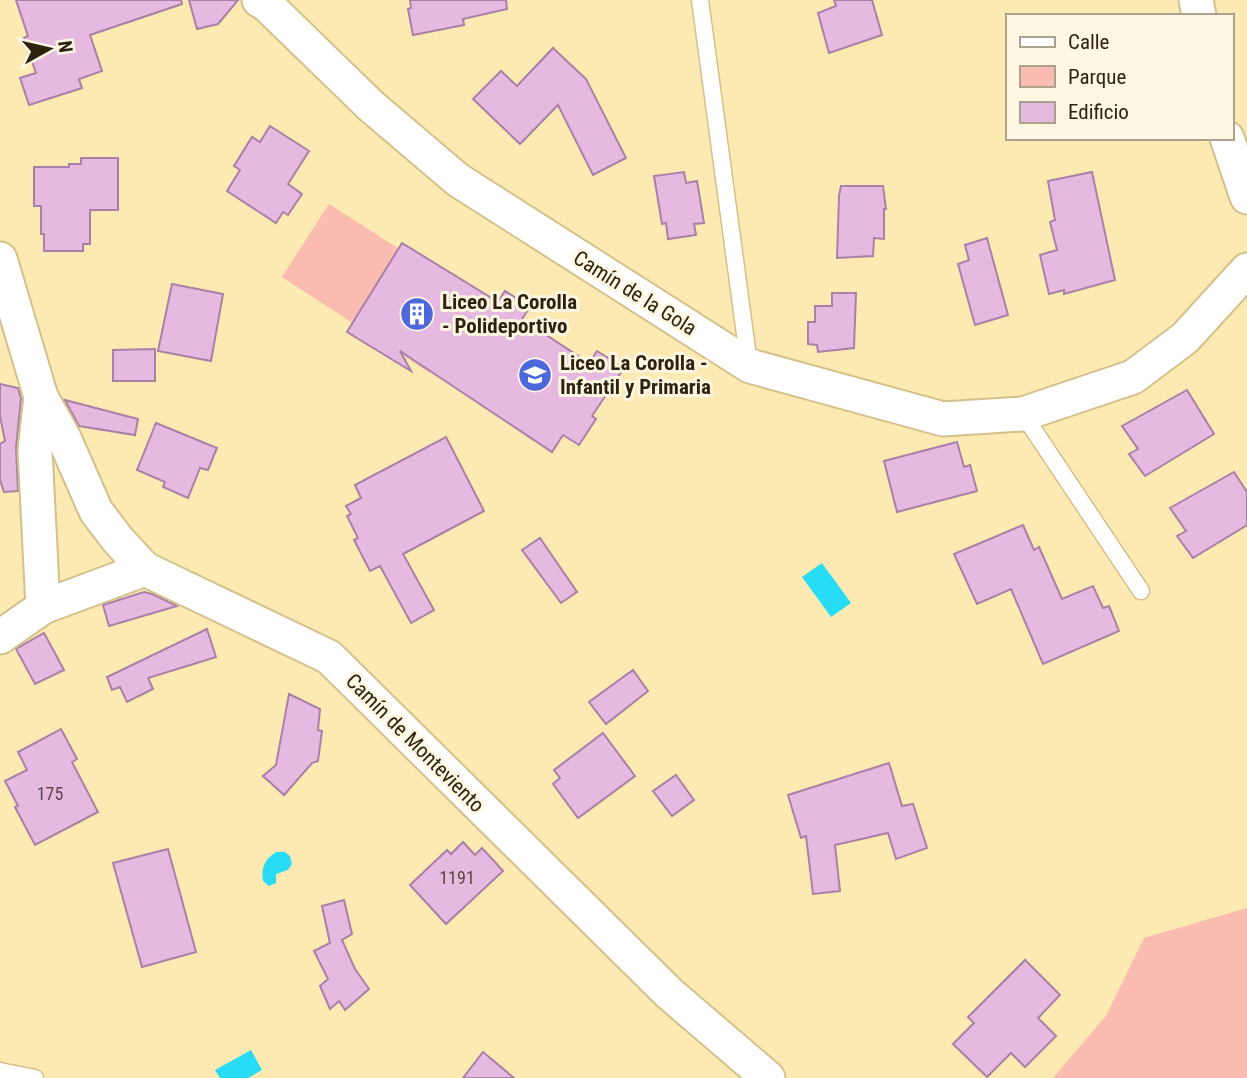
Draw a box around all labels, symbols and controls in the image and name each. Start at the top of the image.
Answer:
north arrow [14,14,84,84]
legend [1006,14,1233,140]
text: Calle [1068,30,1110,54]
text: N [53,39,78,54]
text: Parque [1068,65,1126,89]
text: Edificio [1068,100,1129,124]
street label: Camín de la Gola [569,246,701,340]
place label: Liceo La Corolla - Polideportivo [442,290,577,338]
building icon: Liceo La Corolla - Polideportivo [398,295,436,333]
place label: Liceo La Corolla - Infantil y Primaria [560,351,711,399]
school or university icon: Liceo La Corolla - Infantil y Primaria [516,356,554,394]
street label: Camín de Monteviento [341,669,489,817]
house number: 175 [37,783,63,804]
house number: 1191 [439,867,475,888]

